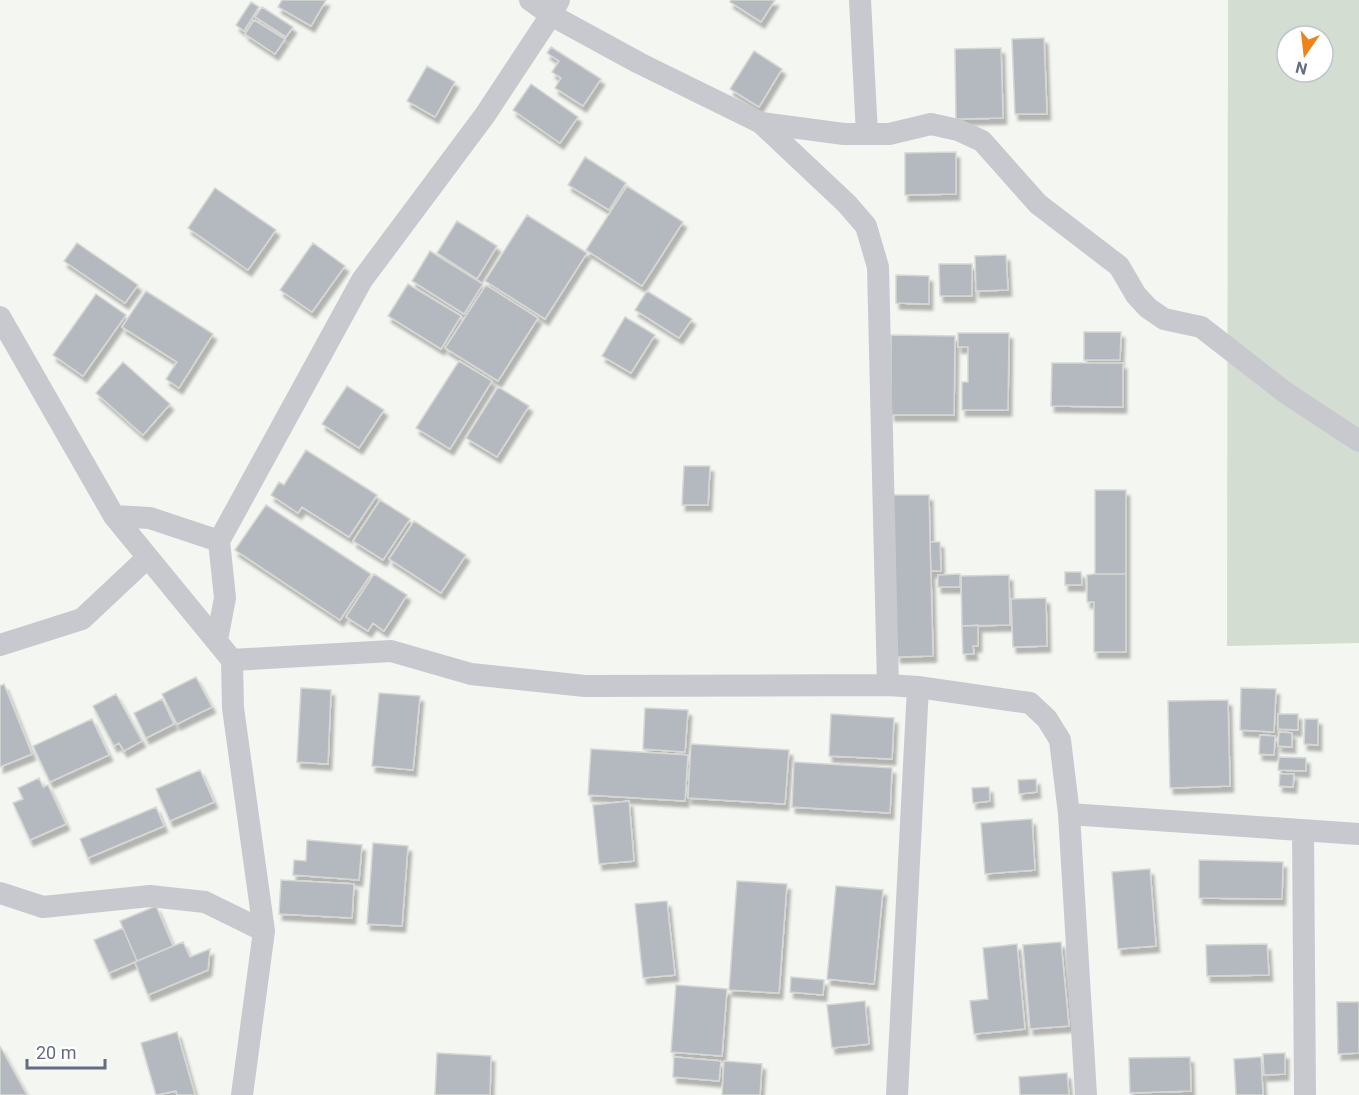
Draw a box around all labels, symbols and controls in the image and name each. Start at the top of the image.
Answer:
north arrow [1275,24,1335,84]
text: N [1294,57,1309,79]
scale bar [27,1032,105,1070]
text: 20 m [36,1042,76,1063]

